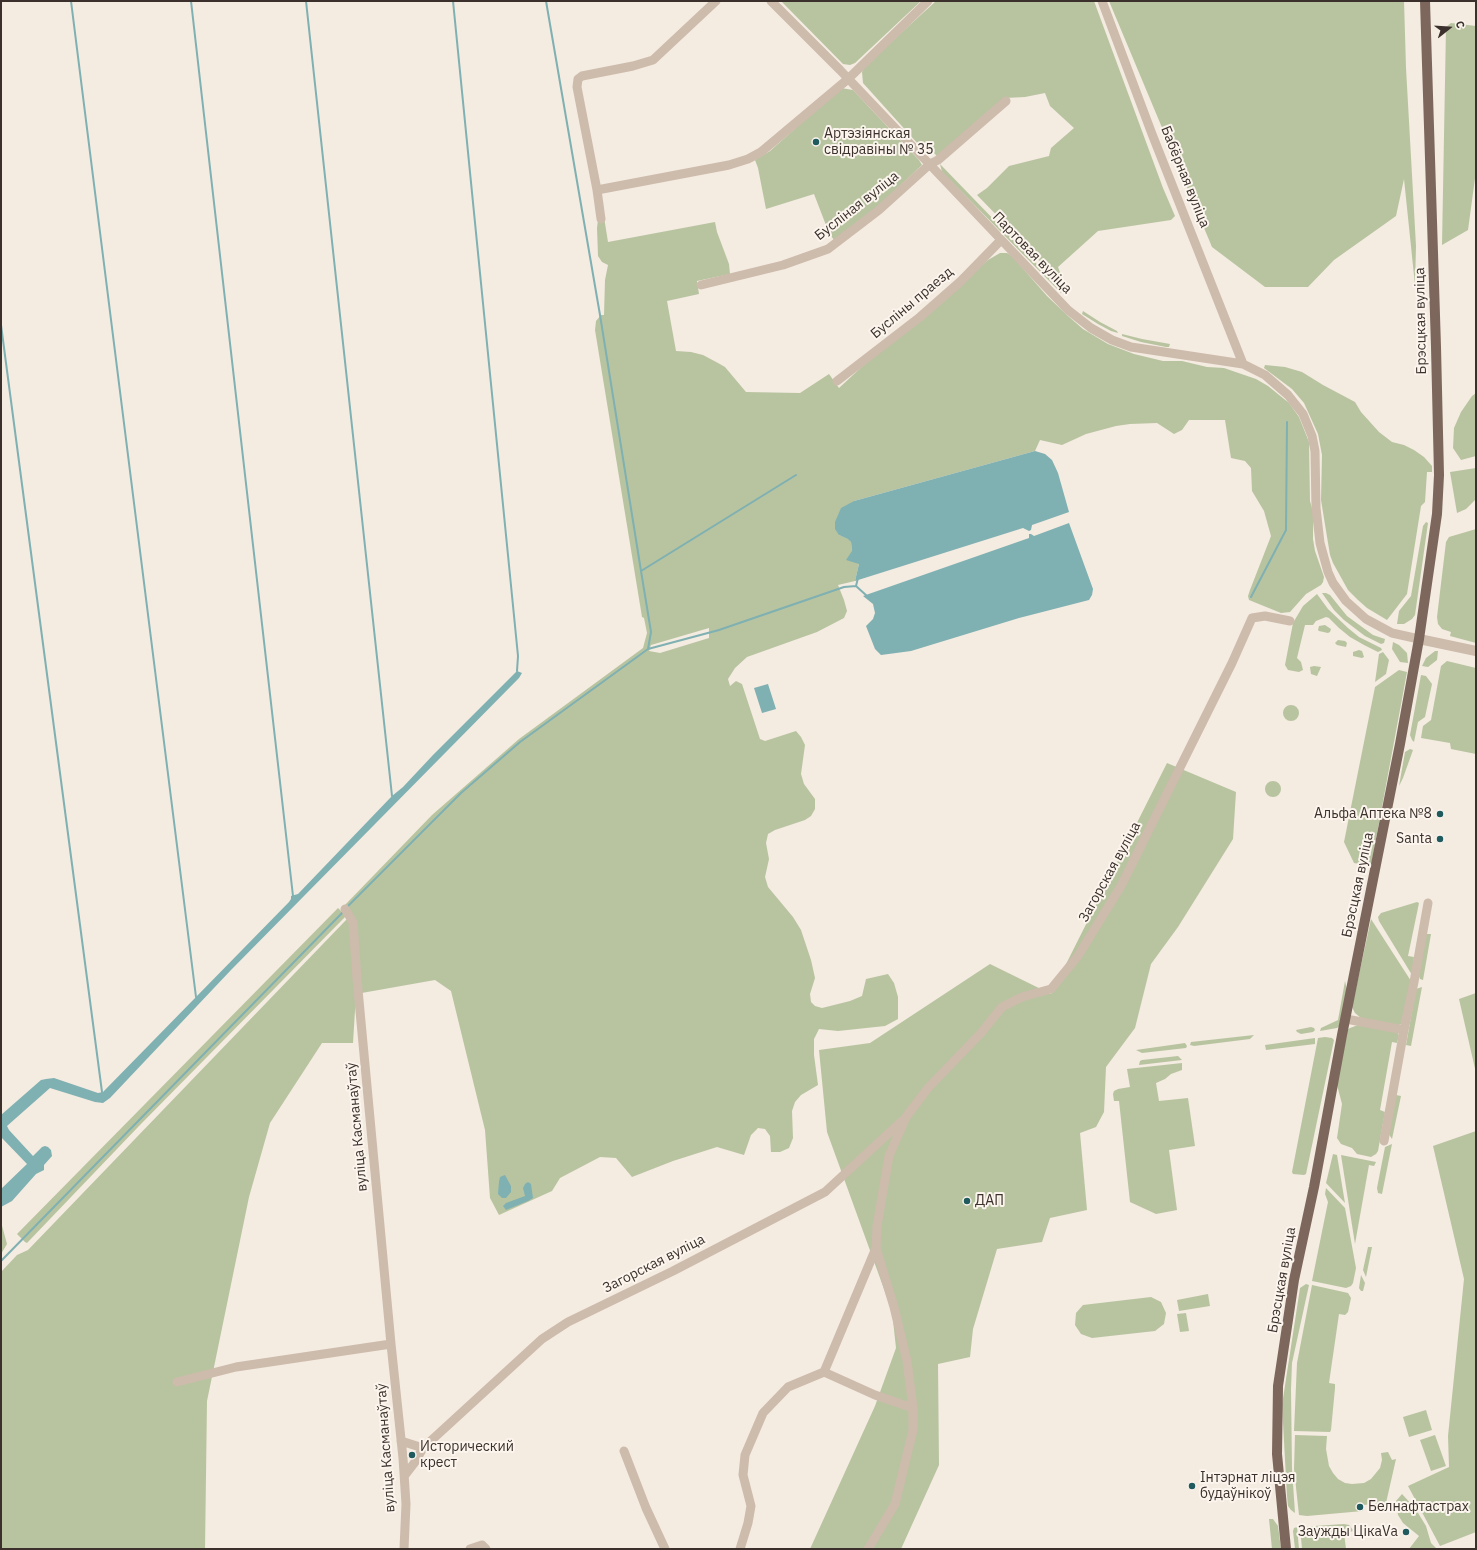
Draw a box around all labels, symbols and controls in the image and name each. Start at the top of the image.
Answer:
north arrow [1429,8,1469,48]
text: С [1453,19,1468,30]
street label: Бабёрная вуліца [1157,124,1213,230]
place label: Артэзіянская свідравіны № 35 [824,126,934,158]
marker: Артэзіянская свідравіны № 35 [811,137,821,147]
street label: Бусліная вуліца [812,168,902,244]
street label: Партовая вуліца [989,209,1075,297]
street label: Бусліны праезд [867,264,957,342]
street label: Брэсцкая вуліца [1412,267,1430,375]
place label: Альфа Аптека №8 [1314,806,1432,822]
marker: Альфа Аптека №8 [1435,809,1445,819]
street label: Загорская вуліца [1075,819,1145,925]
street label: Брэсцкая вуліца [1339,831,1377,939]
place label: Santa [1396,831,1432,847]
marker: Santa [1435,834,1445,844]
street label: вуліца Касманаўтаў [343,1062,371,1192]
place label: ДАП [975,1193,1004,1209]
marker: ДАП [962,1196,972,1206]
street label: Брэсцкая вуліца [1264,1226,1300,1334]
street label: Загорская вуліца [600,1231,708,1297]
street label: вуліца Касманаўтаў [373,1383,399,1513]
place label: Исторический крест [420,1439,514,1472]
marker: Исторический крест [407,1450,417,1460]
place label: Інтэрнат ліцэя будаўнікоў [1200,1470,1296,1502]
marker: Інтэрнат ліцэя будаўнікоў [1187,1481,1197,1491]
place label: Белнафтастрах [1368,1499,1469,1515]
marker: Белнафтастрах [1355,1502,1365,1512]
place label: Заужды ЦікаVа [1298,1524,1398,1540]
marker: Заужды ЦікаVа [1401,1527,1411,1537]

